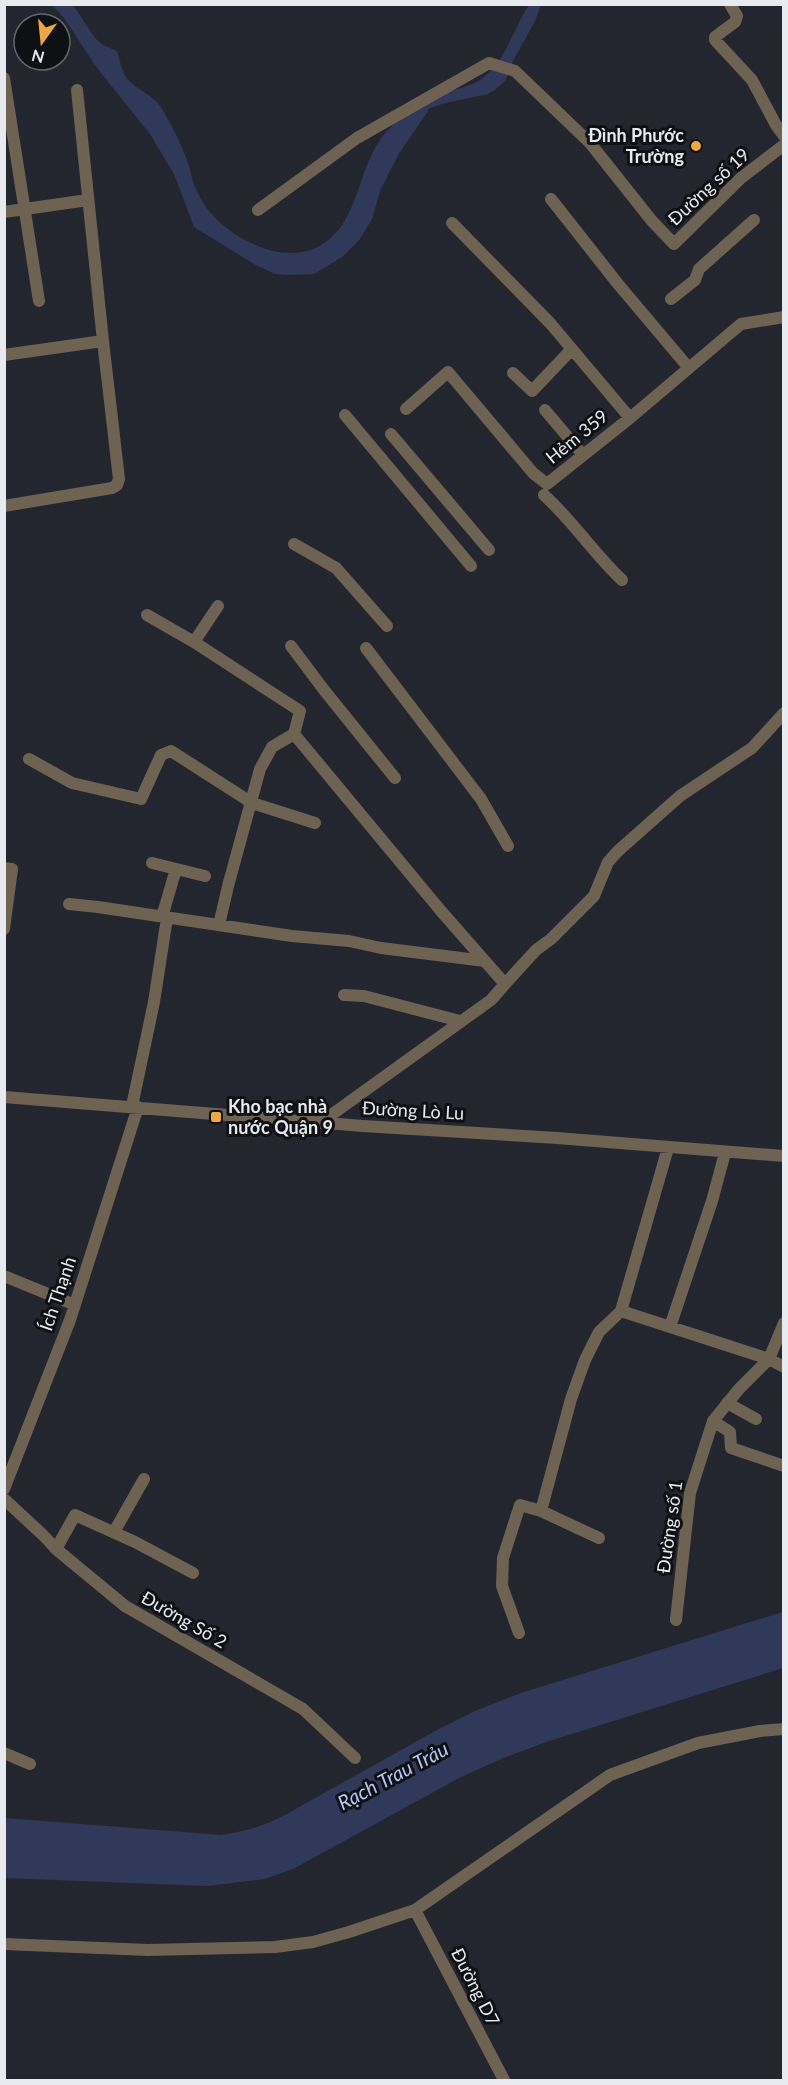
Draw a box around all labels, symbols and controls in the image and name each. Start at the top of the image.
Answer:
north arrow [12,12,72,72]
text: N [30,46,46,68]
place label: Đình Phước Trường [587,124,684,167]
marker: Đình Phước Trường [689,139,703,153]
street label: Đường số 19 [663,143,754,230]
street label: Hẻm 359 [541,404,612,468]
place label: Kho bạc nhà nước Quận 9 [228,1095,333,1138]
street label: Đường Lò Lu [361,1096,465,1124]
marker: Kho bạc nhà nước Quận 9 [209,1110,223,1124]
street label: Ích Thạnh [34,1254,80,1334]
street label: Đường số 1 [652,1479,686,1574]
street label: Đường Số 2 [138,1586,231,1652]
water label: Rạch Trau Trảu [333,1736,452,1814]
street label: Đường D7 [447,1944,505,2029]

